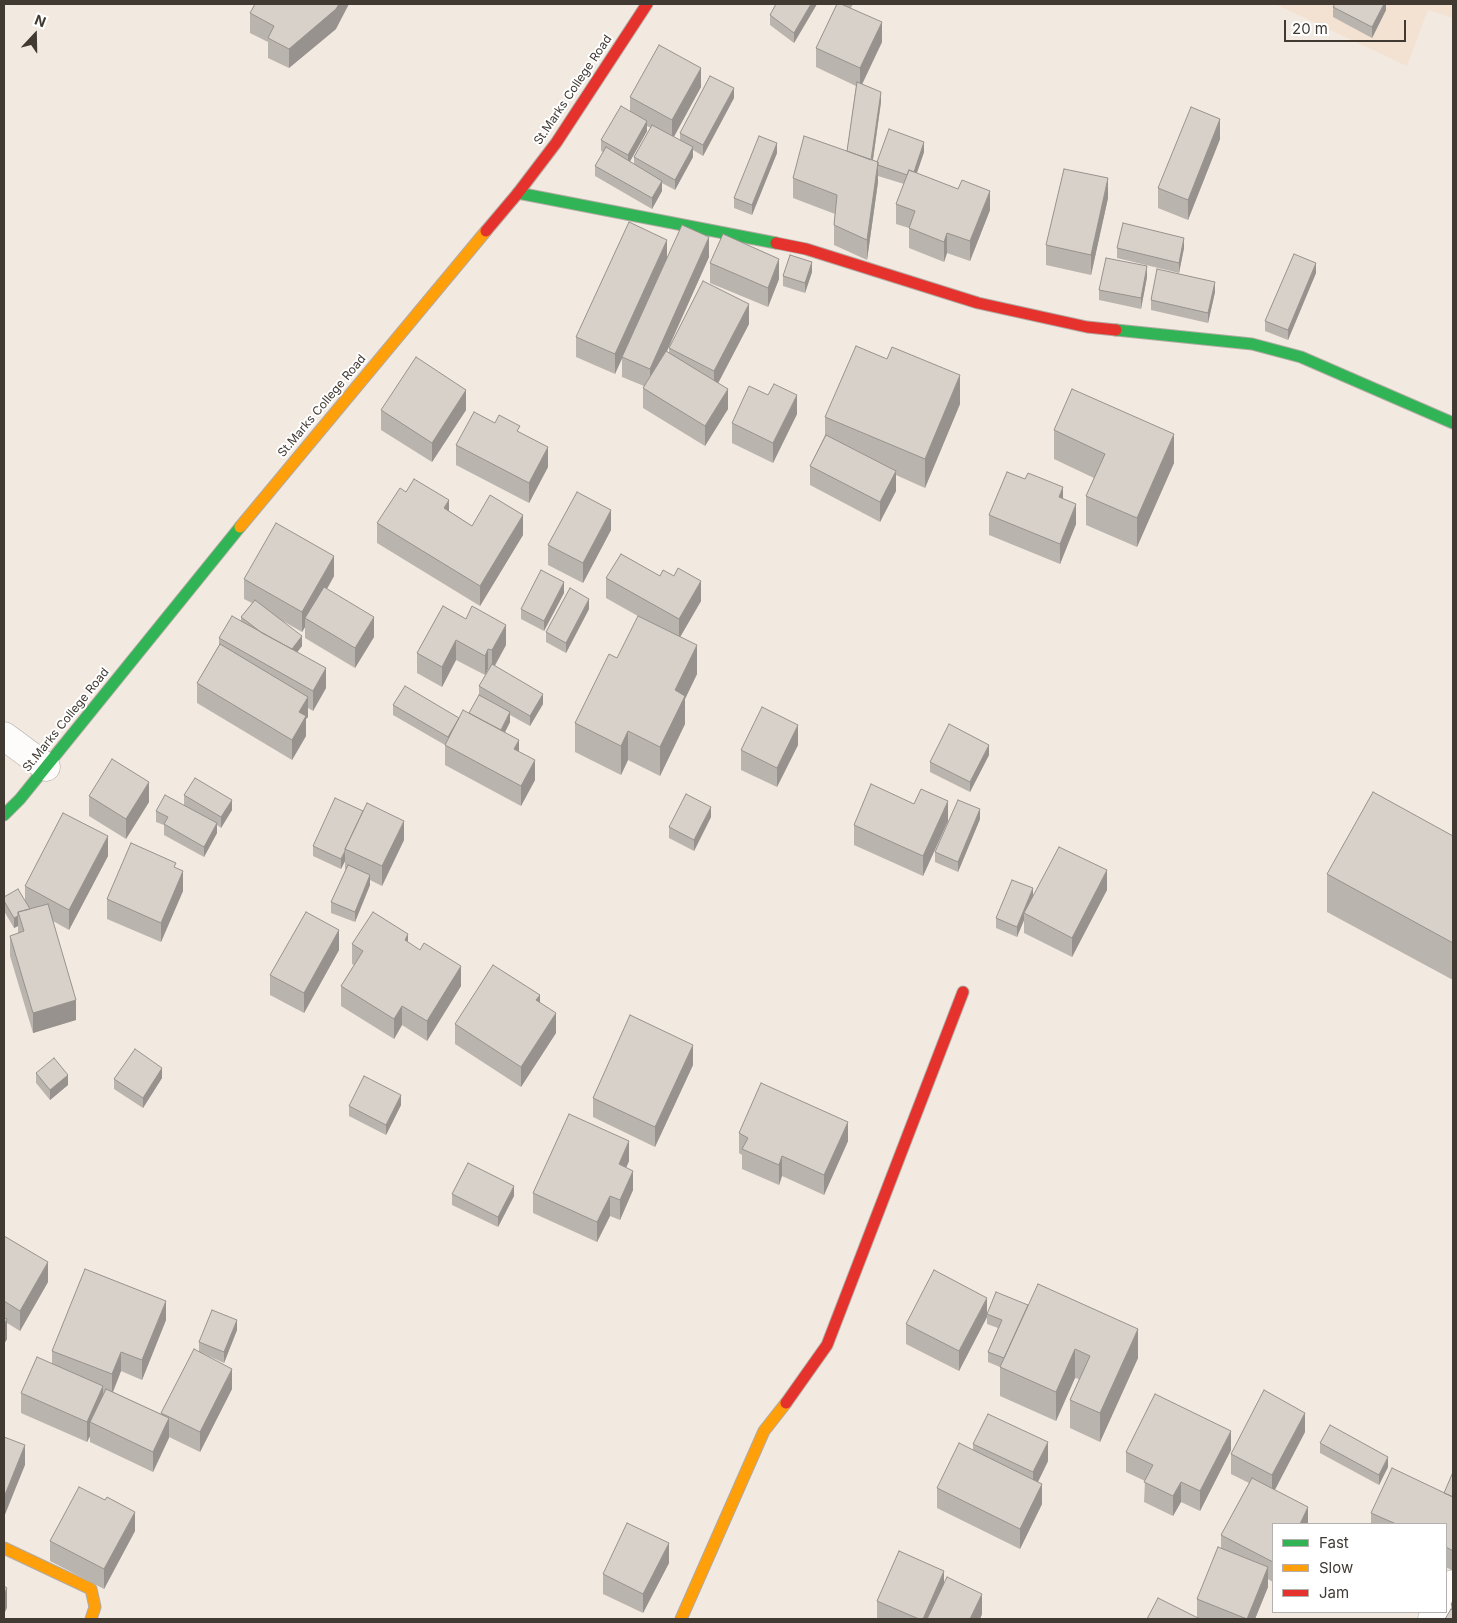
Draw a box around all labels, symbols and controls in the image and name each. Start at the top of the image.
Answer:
north arrow [10,10,60,60]
scale bar [1287,10,1410,42]
text: N [33,11,49,30]
text: 20 m [1292,19,1328,38]
street label: St.Marks College Road [531,32,615,148]
street label: St.Marks College Road [275,352,369,460]
street label: St.Marks College Road [20,665,112,775]
legend [1272,1523,1447,1613]
text: Fast [1319,1533,1349,1552]
text: Slow [1319,1558,1353,1577]
text: Jam [1319,1583,1349,1602]

